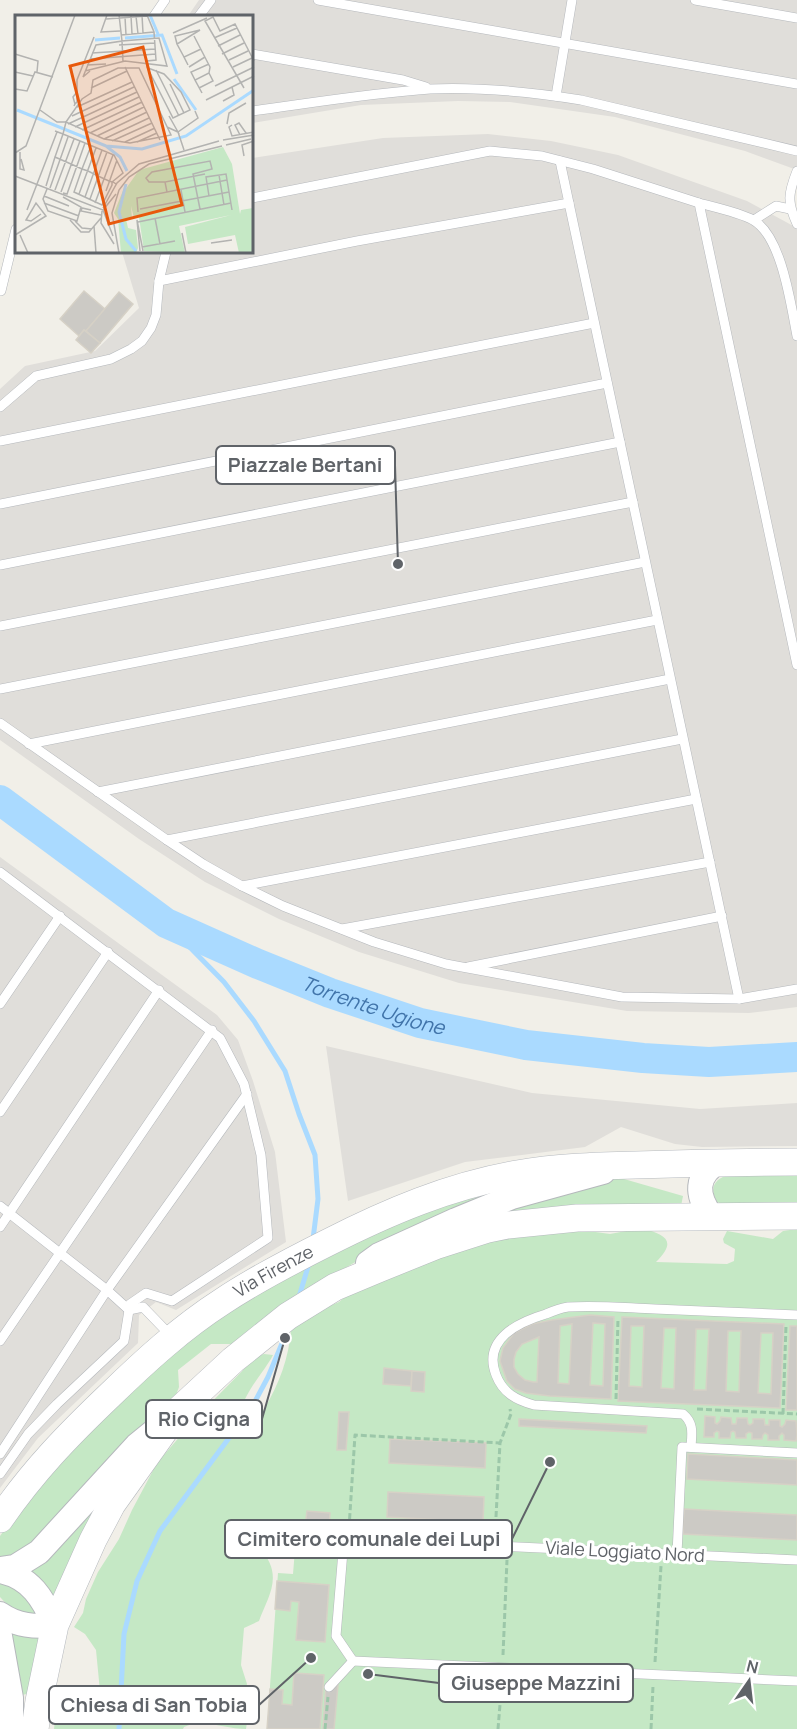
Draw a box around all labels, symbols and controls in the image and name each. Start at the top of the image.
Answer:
inset map [15,15,254,254]
callout: Piazzale Bertani [216,446,395,484]
text: Piazzale Bertani [228,451,382,478]
water label: Torrente Ugione [298,969,448,1041]
street label: Via Firenze [228,1239,317,1302]
callout: Rio Cigna [146,1400,262,1438]
text: Rio Cigna [158,1405,250,1432]
callout: Cimitero comunale dei Lupi [225,1520,512,1558]
text: Cimitero comunale dei Lupi [237,1525,501,1552]
street label: Viale Loggiato Nord [545,1535,705,1567]
north arrow [719,1651,779,1711]
text: N [744,1654,761,1679]
callout: Giuseppe Mazzini [439,1664,633,1702]
text: Giuseppe Mazzini [451,1669,621,1696]
callout: Chiesa di San Tobia [49,1686,259,1724]
text: Chiesa di San Tobia [61,1691,247,1718]

